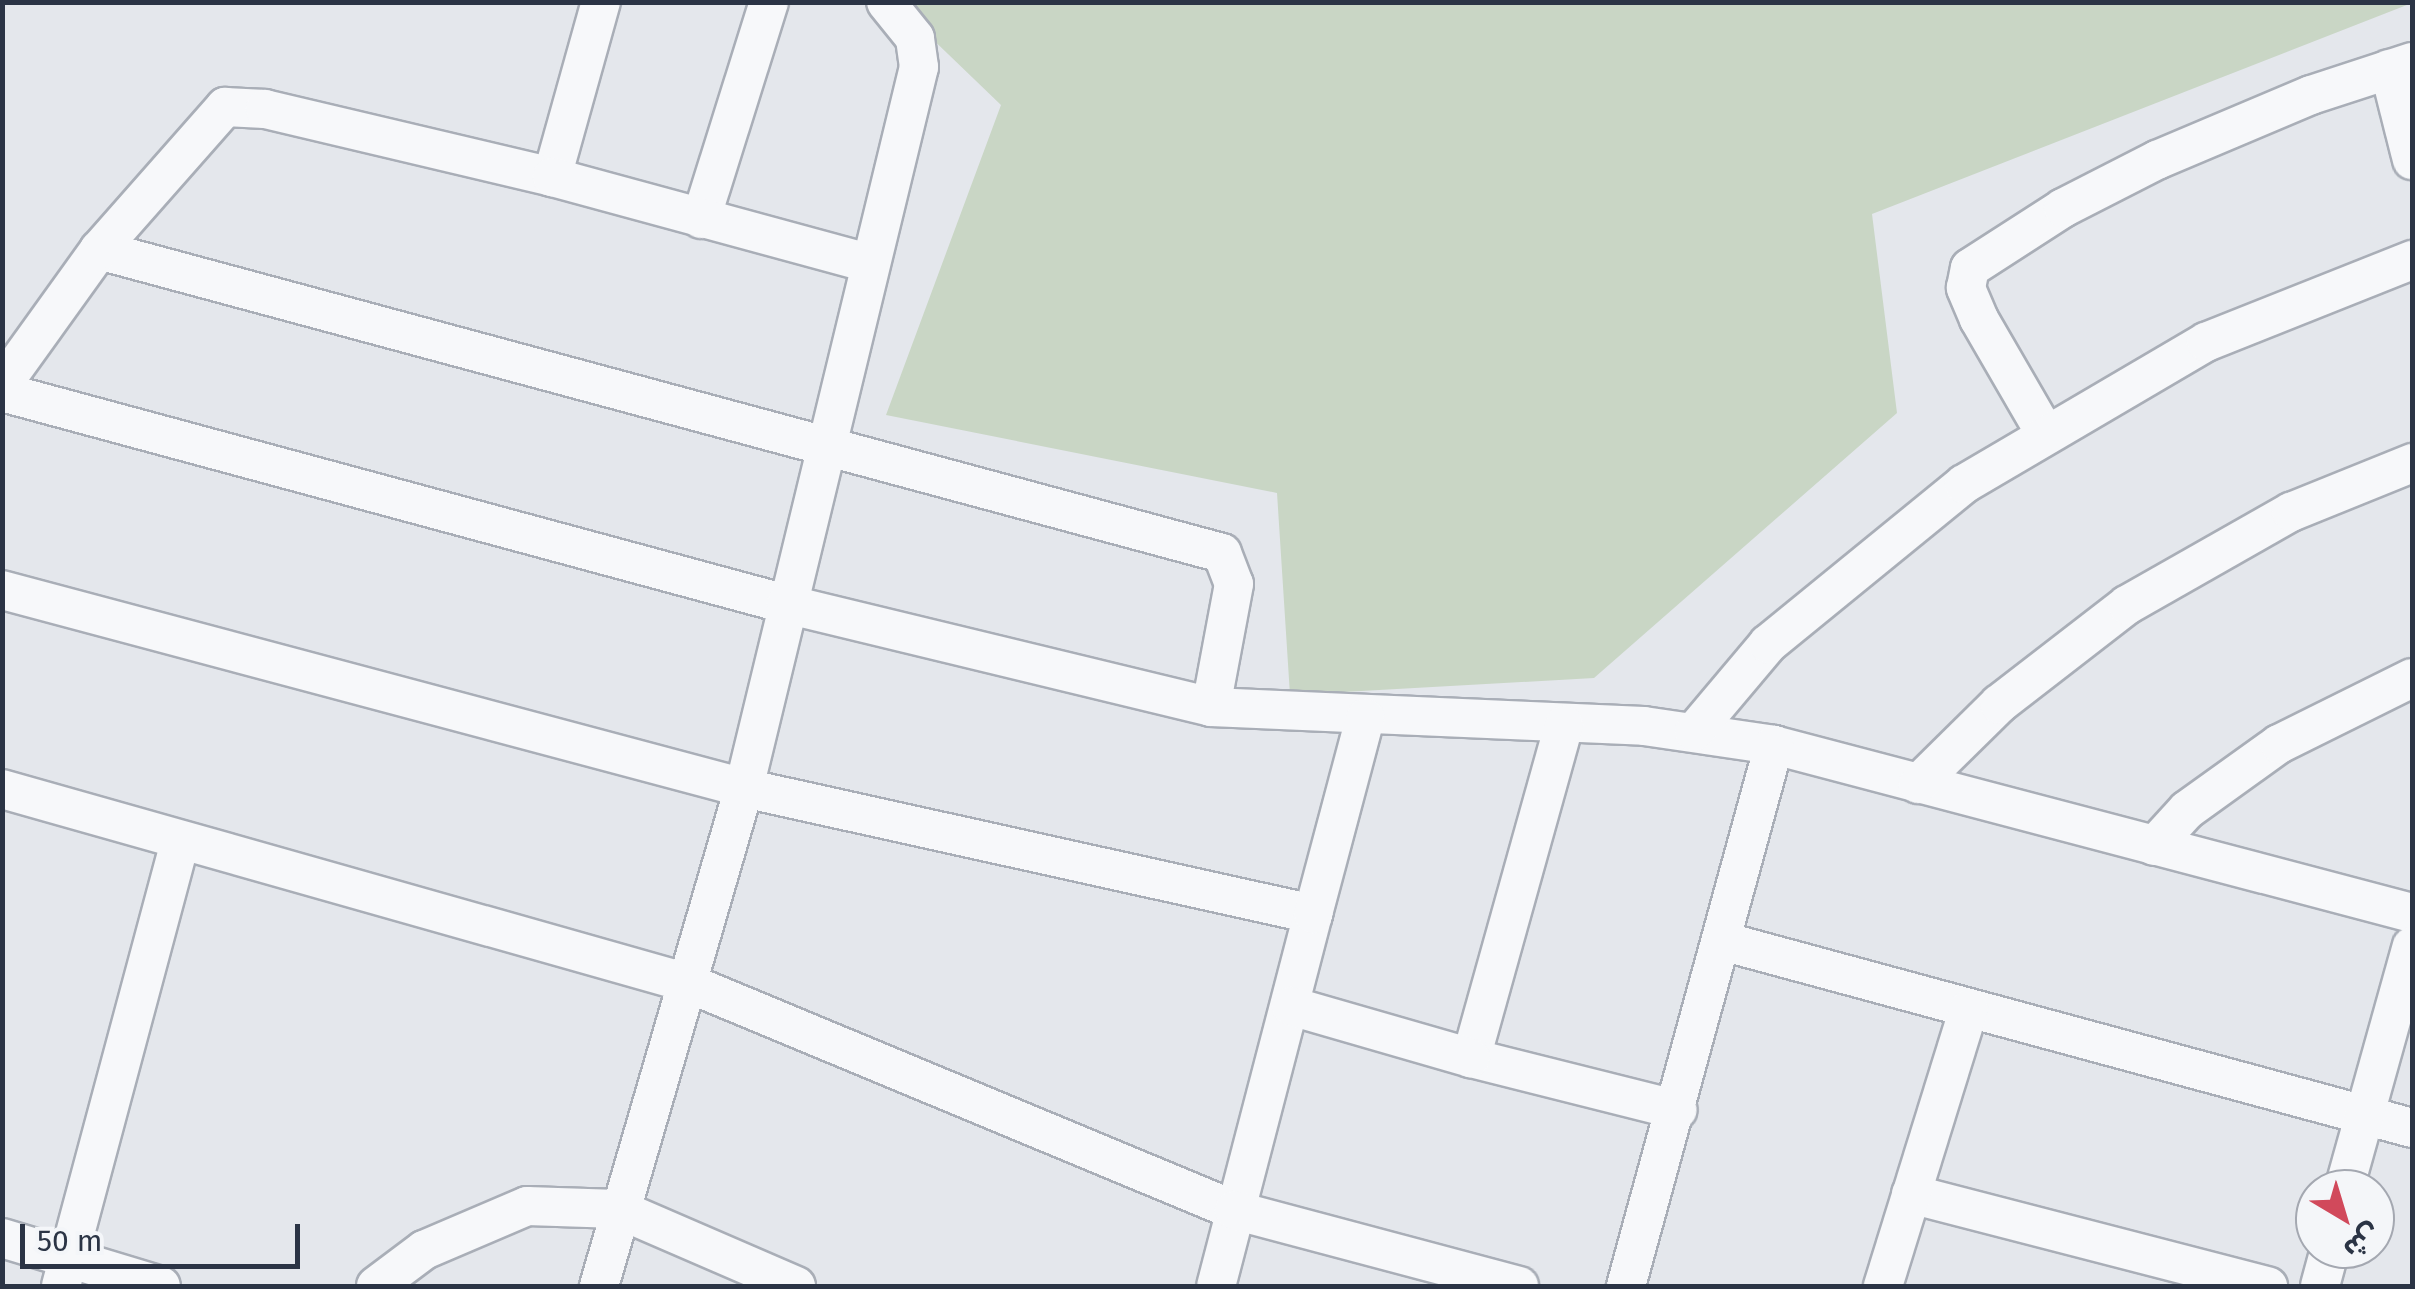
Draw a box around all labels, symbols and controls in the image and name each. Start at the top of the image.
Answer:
north arrow [2295,1169,2395,1269]
scale bar [25,1204,305,1266]
text: ش [2337,1217,2388,1266]
text: 50 m [37,1223,102,1259]

